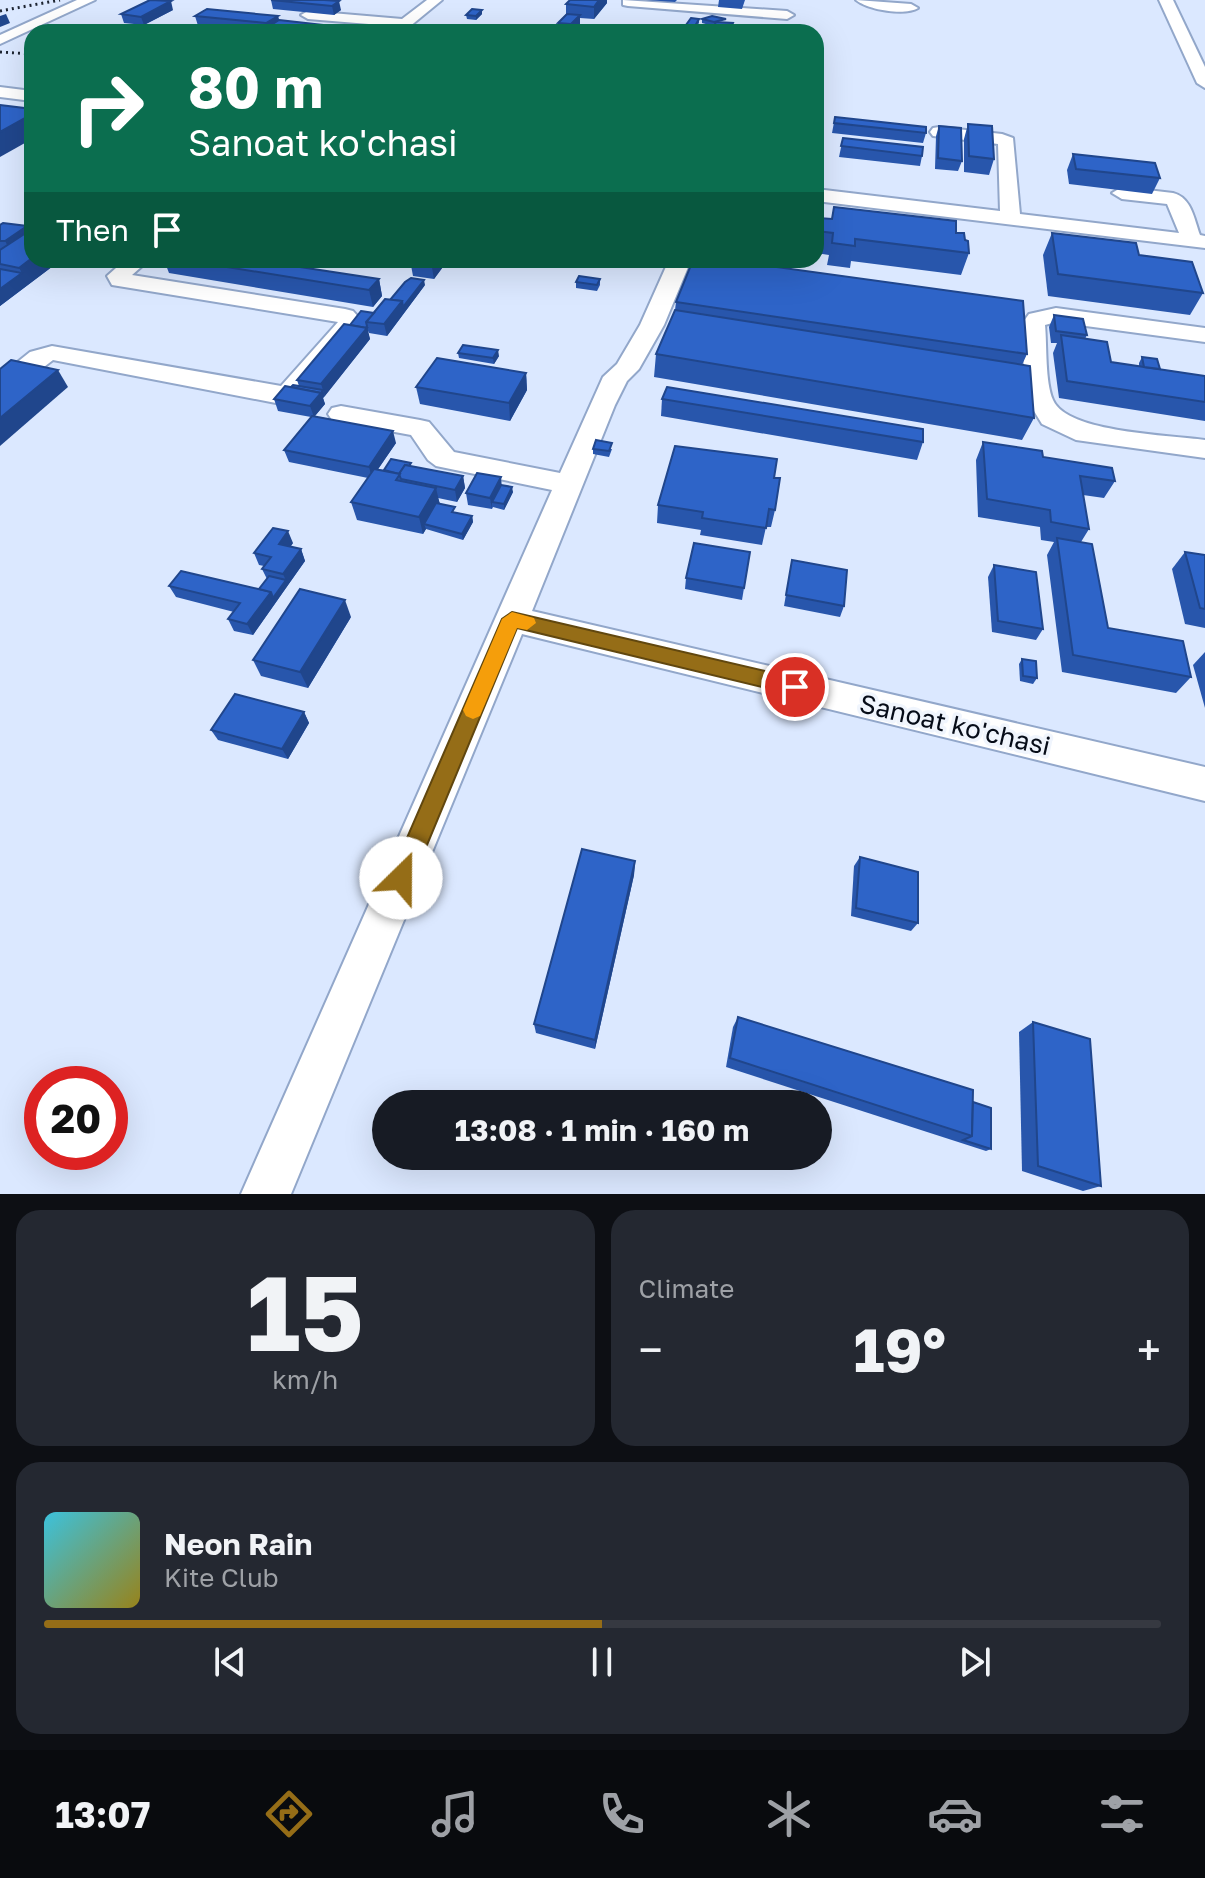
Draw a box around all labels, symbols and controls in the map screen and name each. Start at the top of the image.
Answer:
text: 80 m [188,53,323,120]
icon: right [56,56,160,160]
text: Sanoat ko'chasi [188,121,458,164]
icon: arrive [145,208,189,252]
text: Then [56,212,129,248]
pin [761,653,829,721]
icon: arrive [773,665,817,709]
street label: Sanoat ko'chasi [857,687,1054,762]
position arrow [359,836,443,920]
speed limit sign: 20 [24,1066,128,1170]
text: 13:08 · 1 min · 160 m [455,1112,749,1148]
text: 15 [247,1249,364,1374]
text: Climate [639,1273,734,1304]
text: 19° [854,1313,946,1385]
text: − [639,1323,663,1376]
text: + [1137,1323,1161,1376]
text: km/h [272,1364,338,1395]
text: Neon Rain [164,1526,312,1562]
text: Kite Club [164,1562,279,1593]
icon: previous [208,1640,252,1684]
icon: pause [580,1640,624,1684]
icon: next [953,1640,997,1684]
icon: directions [261,1786,317,1842]
icon: music [427,1786,483,1842]
icon: phone [594,1786,650,1842]
icon: climate [761,1786,817,1842]
icon: car [927,1786,983,1842]
icon: filters [1094,1786,1150,1842]
text: 13:07 [55,1793,150,1836]

